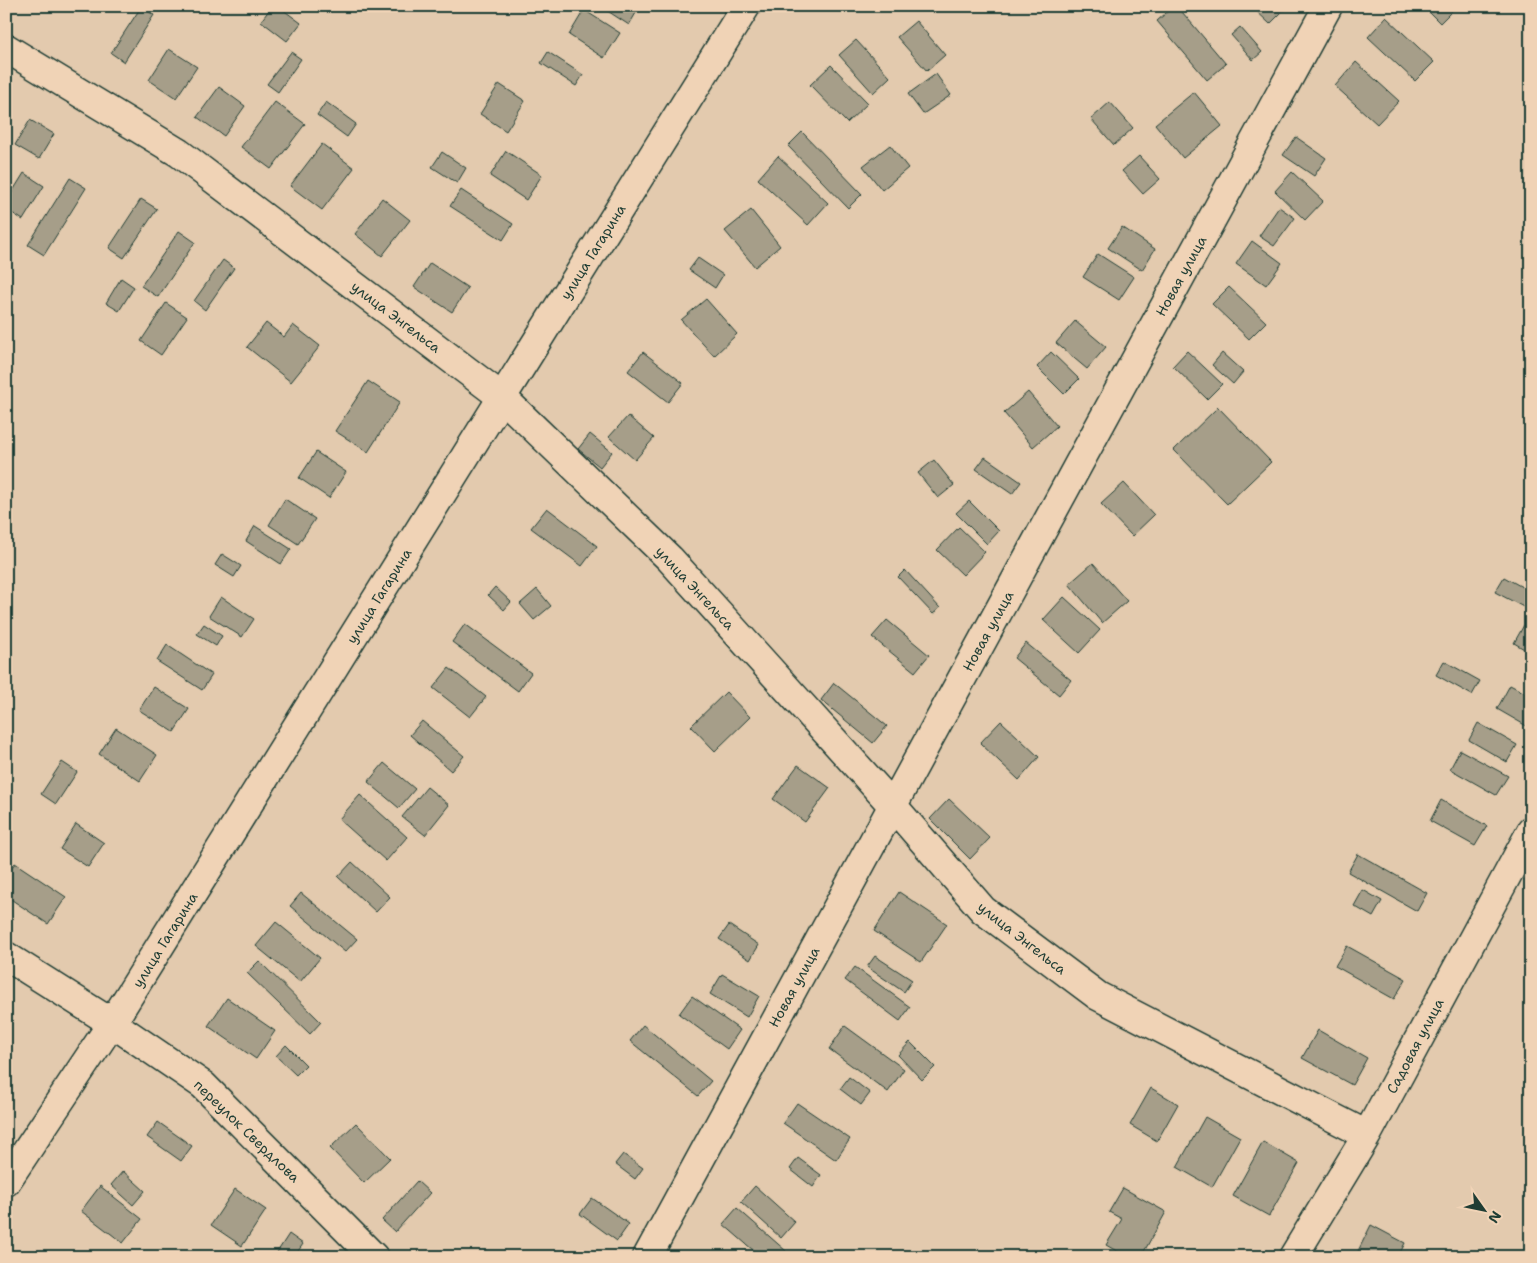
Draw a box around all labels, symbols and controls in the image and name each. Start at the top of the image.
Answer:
street label: улица Гагарина [556,201,630,303]
street label: Новая улица [1151,232,1211,319]
street label: улица Энгельса [348,277,445,357]
street label: улица Энгельса [652,542,739,634]
street label: улица Гагарина [342,545,416,647]
street label: Новая улица [958,587,1018,674]
street label: улица Гагарина [128,889,202,991]
street label: улица Энгельса [974,898,1070,978]
street label: Новая улица [764,943,824,1030]
street label: Садовая улица [1382,995,1448,1097]
street label: переулок Свердлова [190,1076,304,1186]
north arrow [1460,1186,1510,1236]
text: N [1484,1208,1505,1227]

